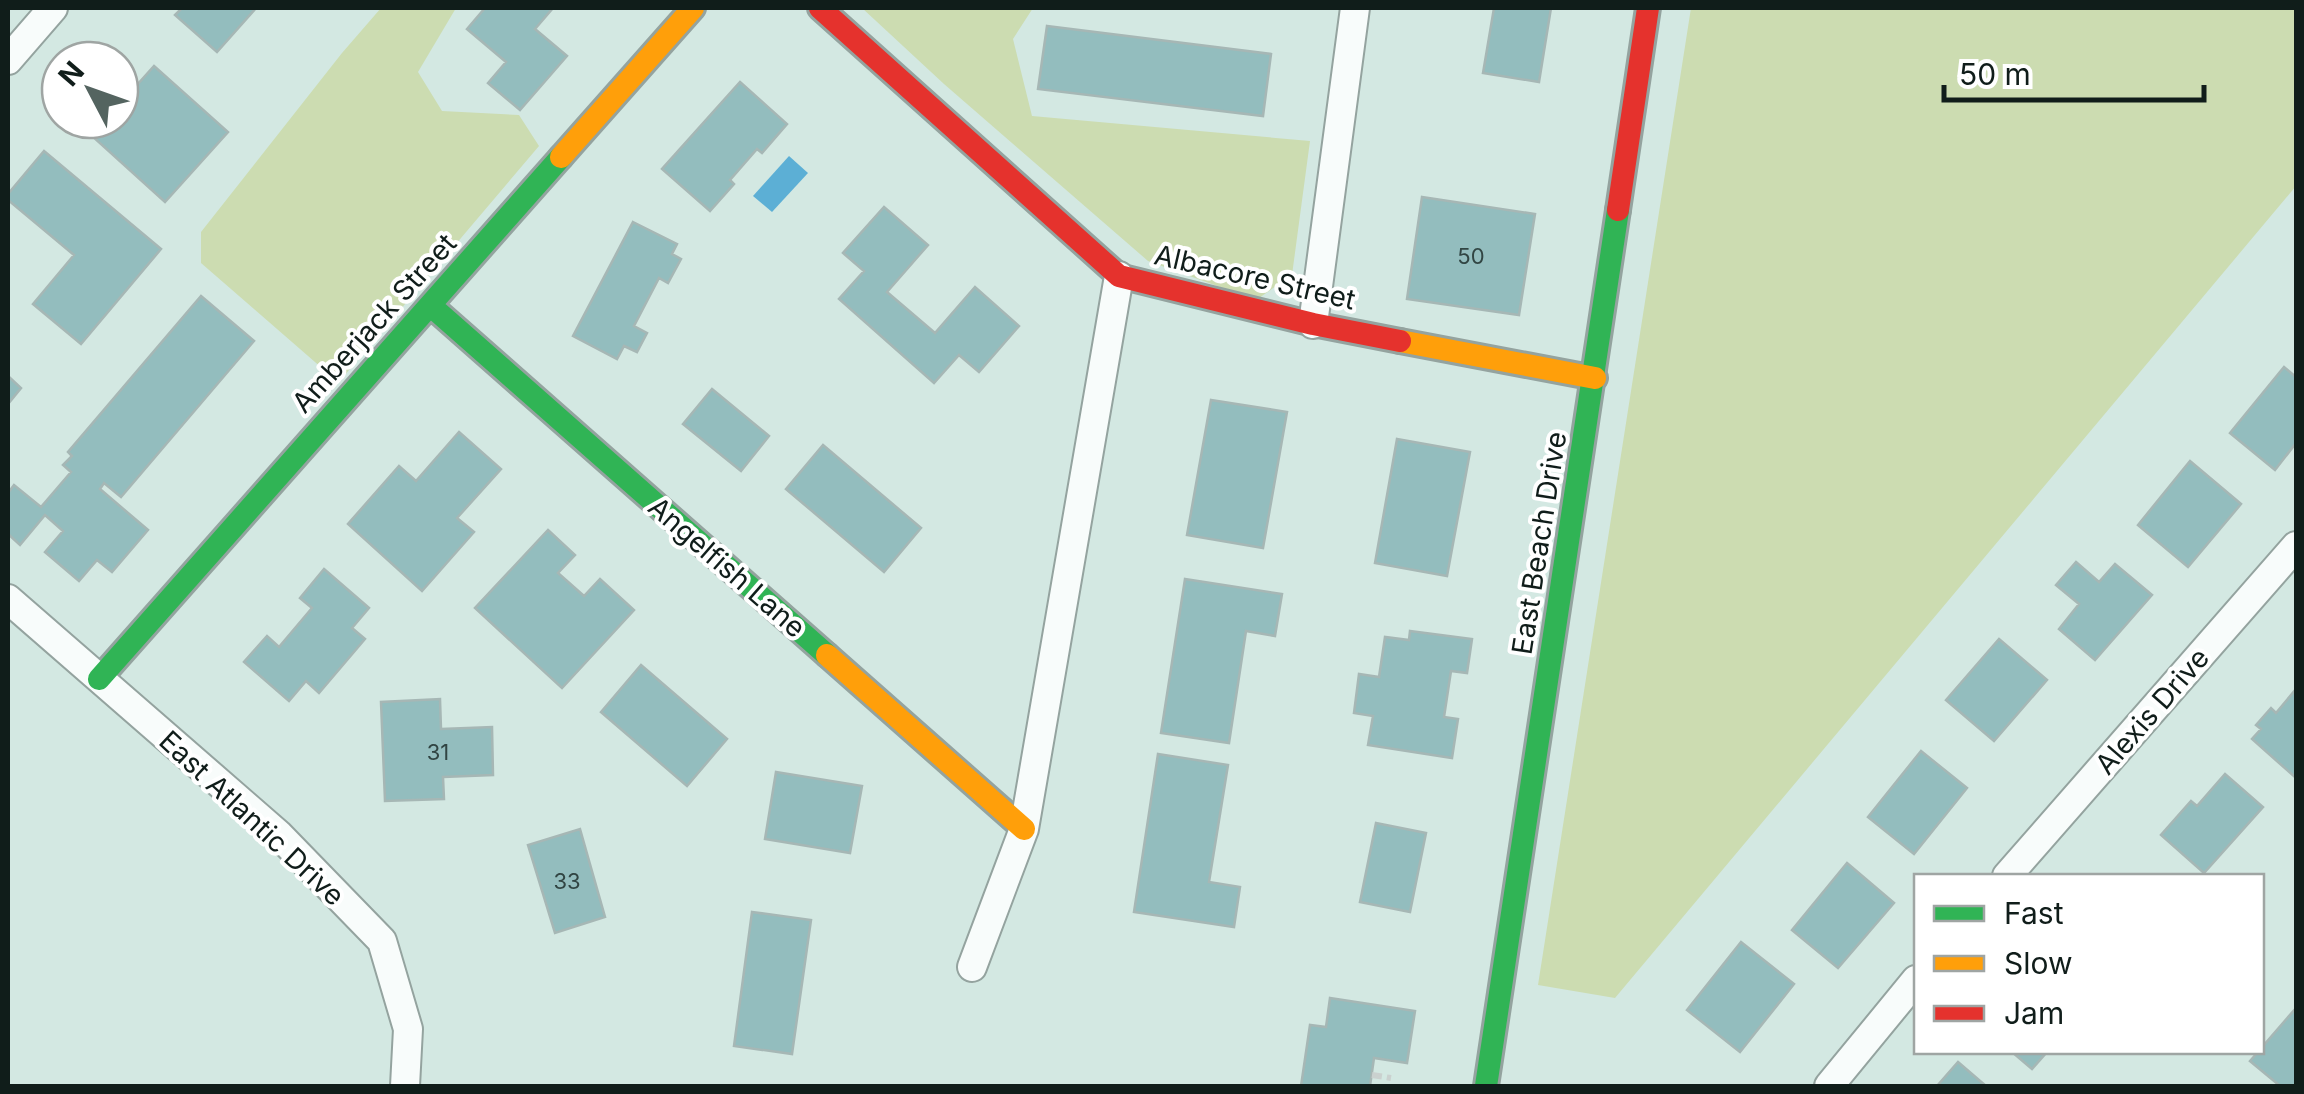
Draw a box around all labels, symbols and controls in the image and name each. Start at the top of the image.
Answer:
north arrow [40,40,140,140]
scale bar [1944,40,2204,102]
text: N [51,54,91,93]
text: 50 m [1959,56,2031,92]
street label: Amberjack Street [285,227,463,419]
street label: Albacore Street [1151,237,1359,317]
house number: 50 [1457,243,1485,269]
street label: East Beach Drive [1505,429,1573,657]
street label: Angelfish Lane [642,490,812,644]
street label: Alexis Drive [2088,641,2216,781]
street label: East Atlantic Drive [152,724,352,912]
house number: 31 [427,739,449,765]
house number: 33 [553,868,581,894]
legend [1914,874,2264,1054]
text: Fast [2004,895,2064,931]
text: Slow [2004,945,2073,981]
text: Jam [2004,995,2064,1031]

